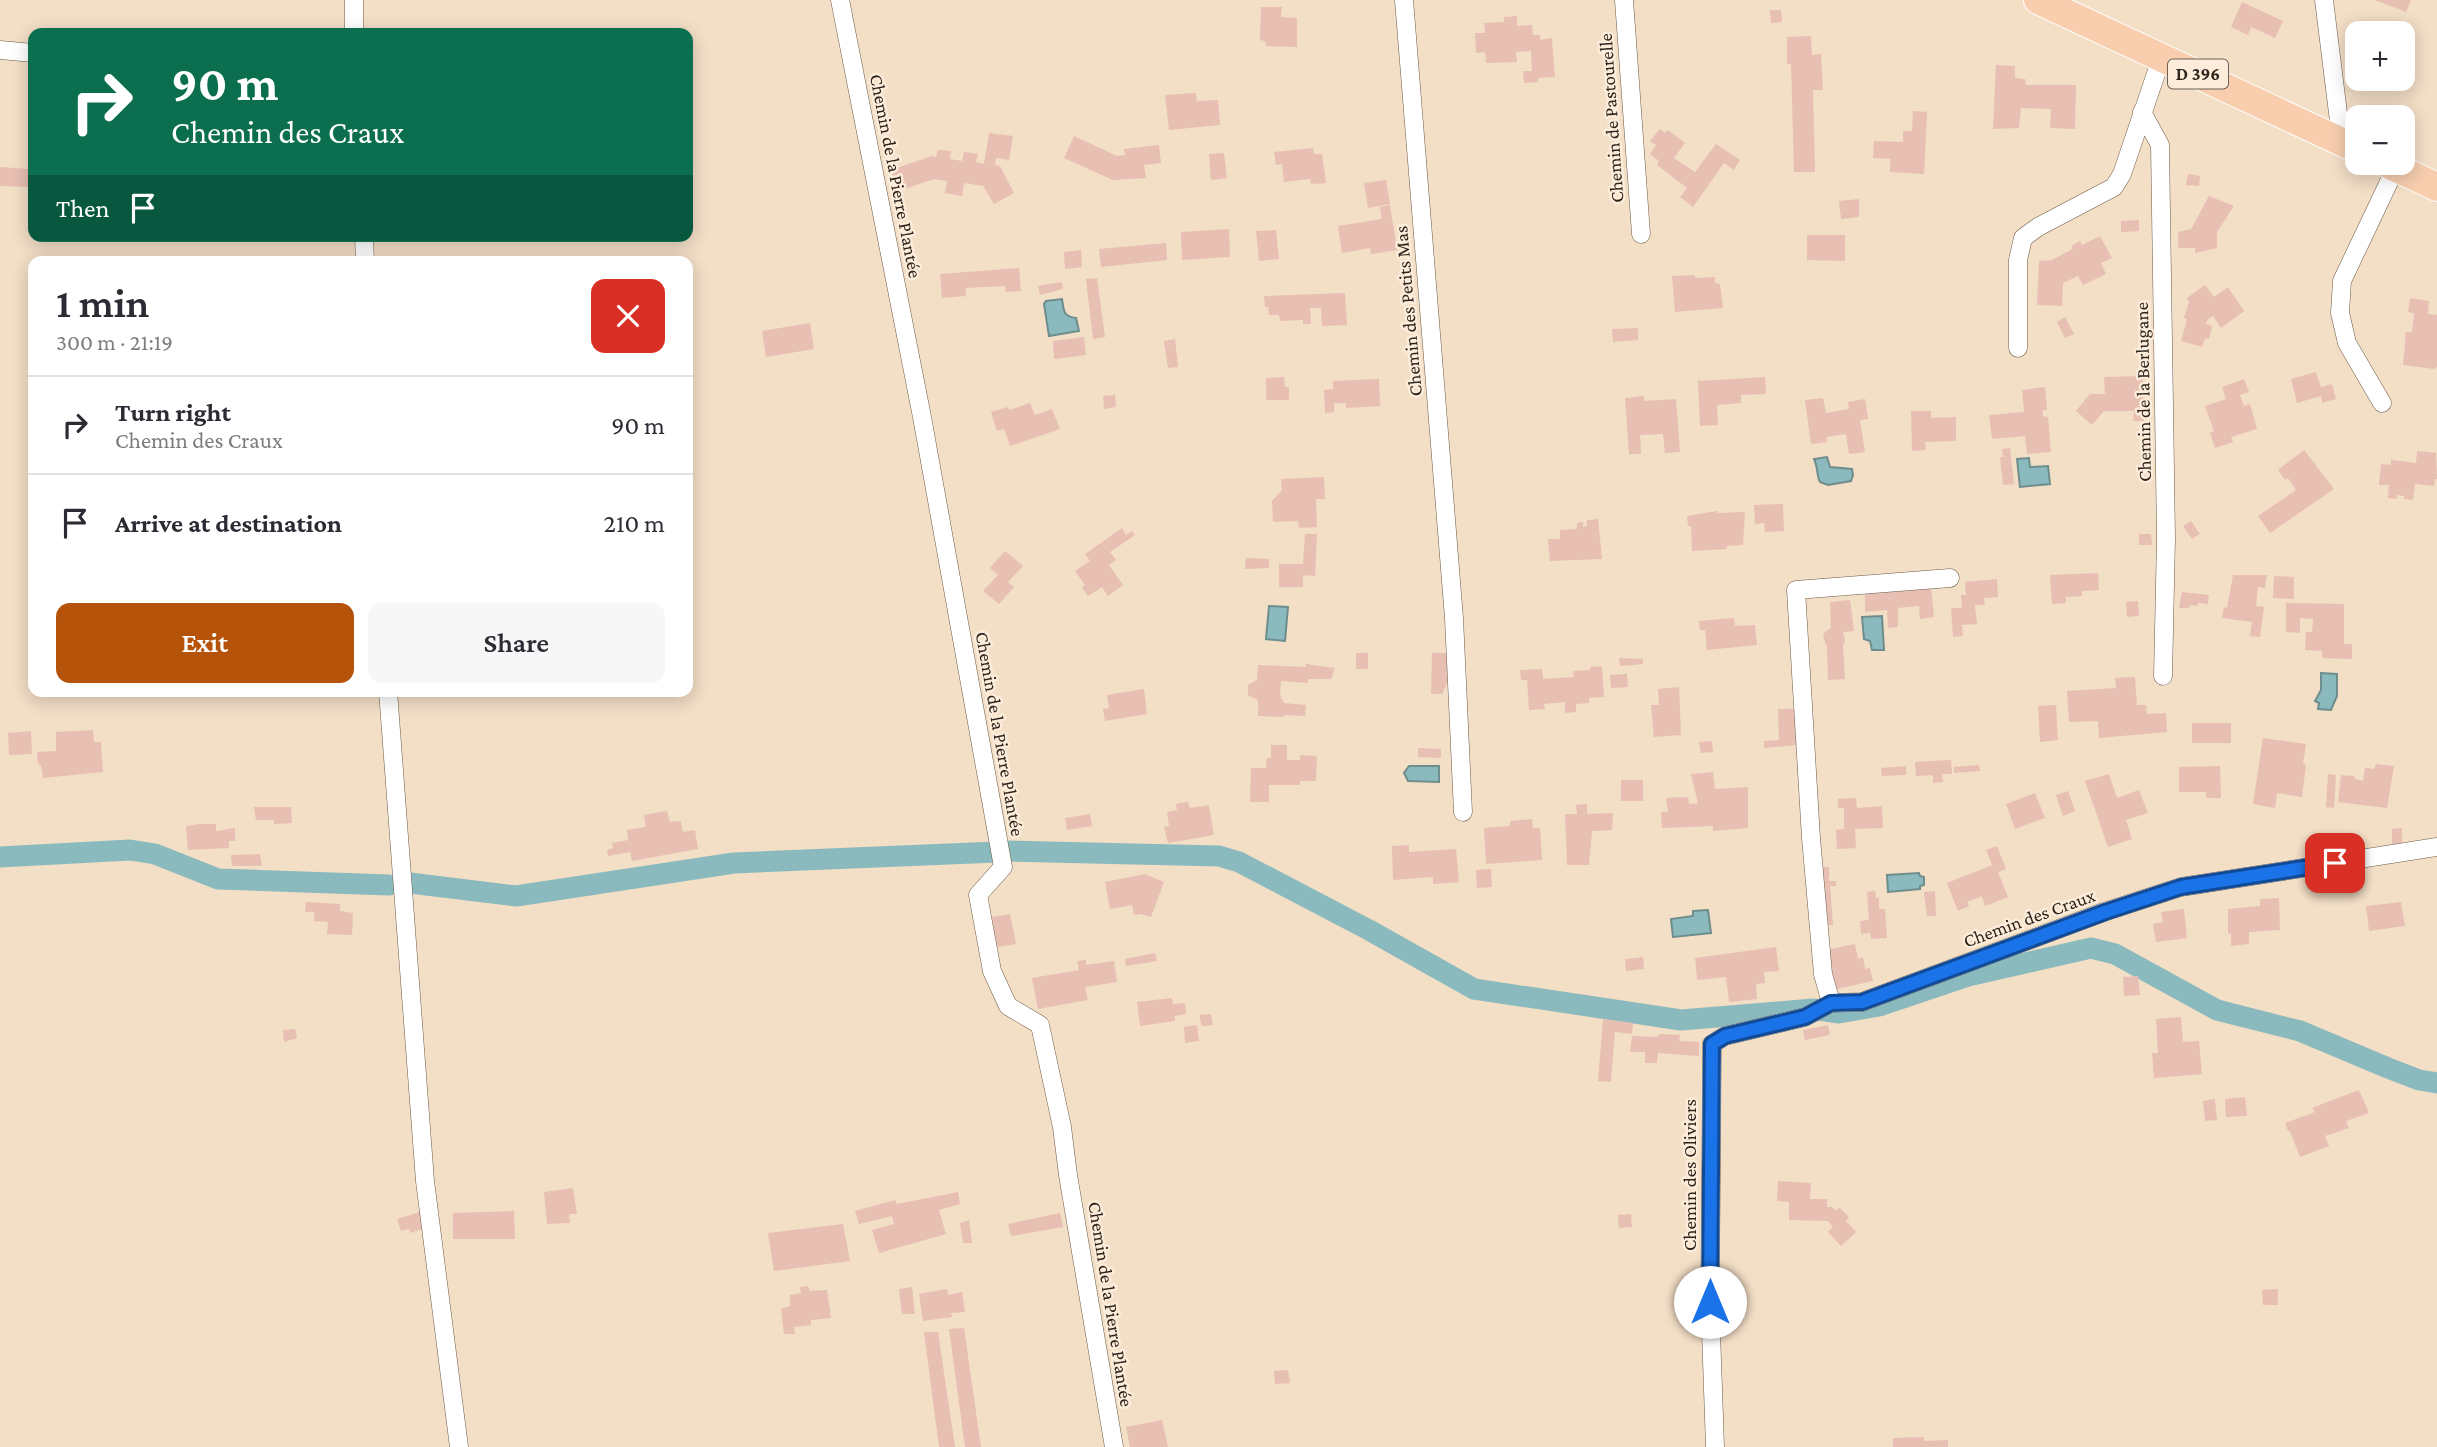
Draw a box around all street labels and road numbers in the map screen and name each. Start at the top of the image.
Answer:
street label: Chemin de Pastourelle [1595,33,1627,203]
road number: D 396 [2168,60,2228,88]
street label: Chemin de la Pierre Plantée [866,72,926,280]
street label: Chemin des Petits Mas [1390,225,1426,397]
street label: Chemin de la Berlugane [2131,302,2155,482]
street label: Chemin de la Pierre Plantée [972,630,1028,838]
street label: Chemin des Craux [1960,884,2098,952]
street label: Chemin des Oliviers [1679,1099,1700,1251]
street label: Chemin de la Pierre Plantée [1084,1200,1138,1408]

